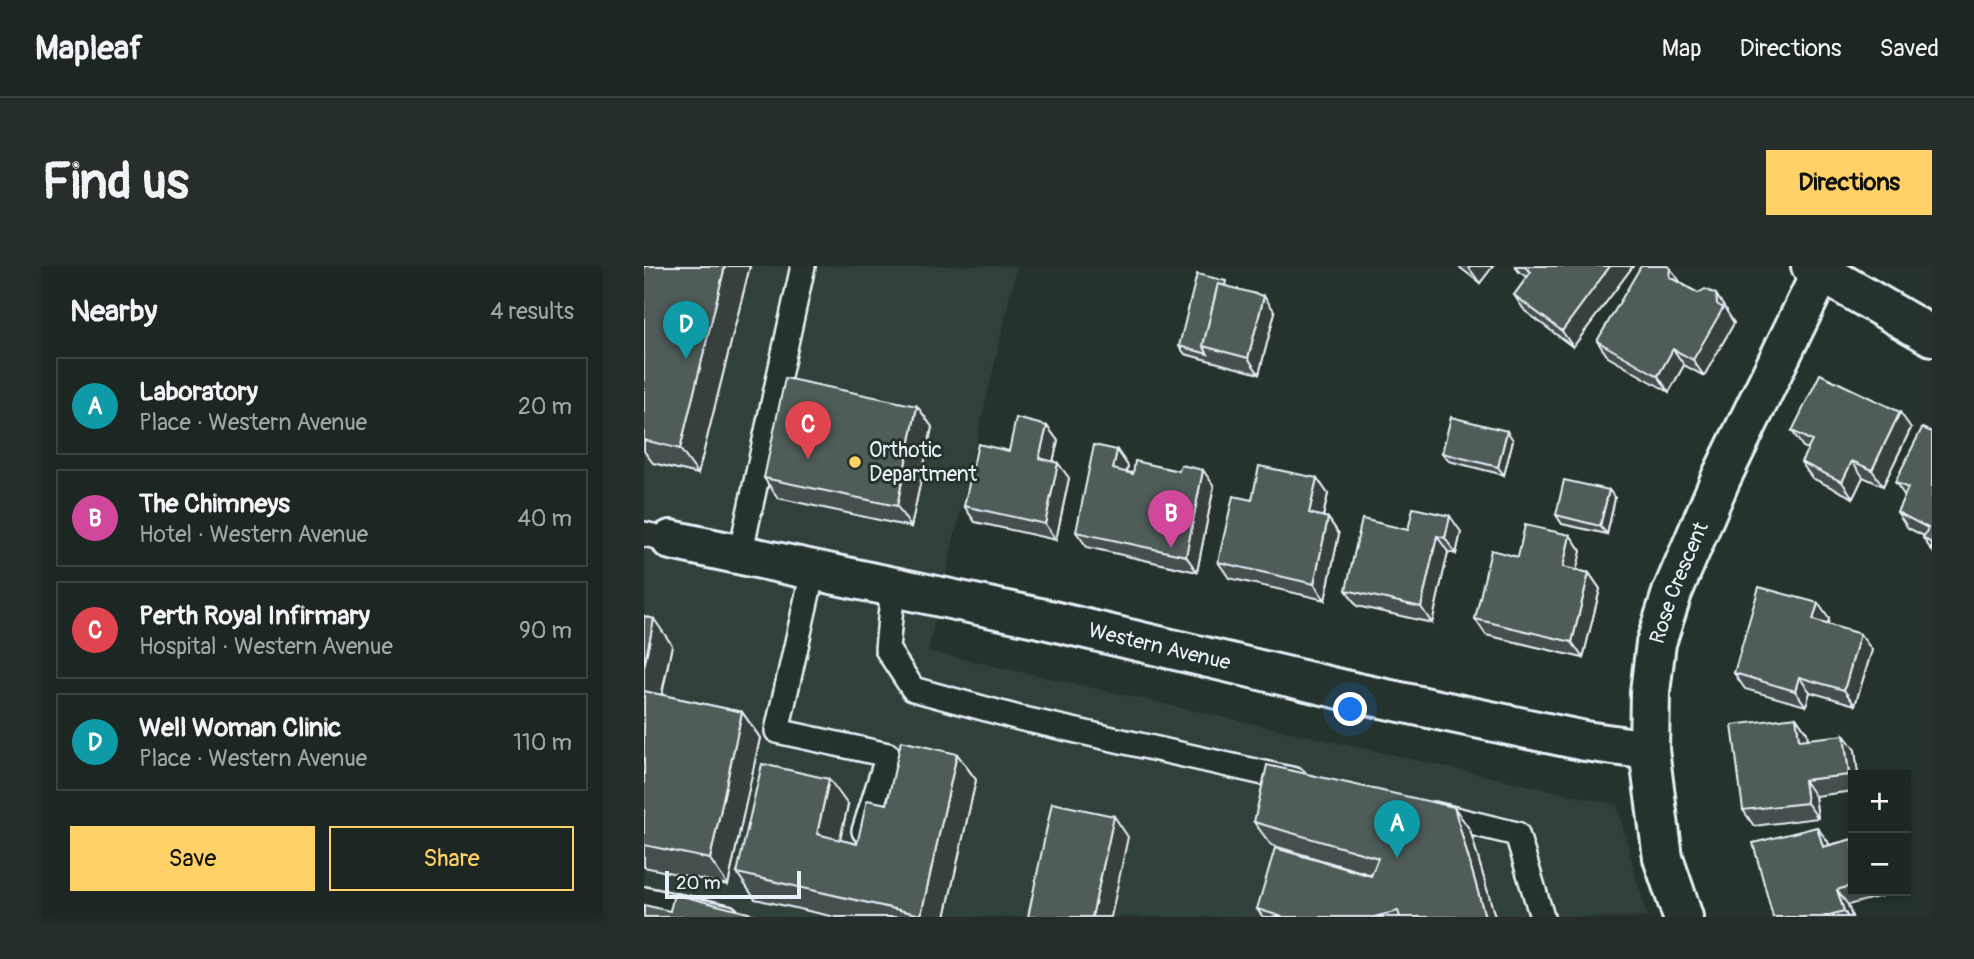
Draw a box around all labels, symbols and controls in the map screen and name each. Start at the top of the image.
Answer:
text: Mapleaf [35,28,143,69]
text: Map [1662,34,1702,63]
text: Directions [1740,34,1841,63]
text: Saved [1879,34,1939,63]
button: Directions [1766,150,1932,215]
text: Find us [42,152,189,213]
text: Nearby [70,293,157,330]
text: 4 results [490,297,574,326]
pin: D [663,301,709,359]
text: Laboratory [139,376,258,408]
text: A [88,392,102,421]
text: 20 m [518,392,572,421]
pin: C [785,401,831,459]
text: Place · Western Avenue [139,408,367,437]
place label: Orthotic Department [869,437,977,488]
marker: Orthotic Department [847,454,863,470]
text: The Chimneys [139,488,290,520]
pin: B [1148,490,1194,548]
text: B [88,504,102,533]
text: 40 m [518,504,572,533]
street label: Rose Crescent [1643,517,1714,647]
text: Hotel · Western Avenue [139,520,368,549]
text: Perth Royal Infirmary [139,600,370,632]
text: C [88,616,102,645]
text: 90 m [519,616,572,645]
street label: Western Avenue [1086,616,1234,676]
text: Hospital · Western Avenue [139,632,393,661]
your location [1333,692,1367,726]
text: Well Woman Clinic [139,712,341,744]
text: D [88,728,102,757]
text: 110 m [513,728,572,757]
text: Place · Western Avenue [139,744,367,773]
map controls [1848,770,1911,896]
button: + [1848,770,1911,833]
pin: A [1374,800,1420,858]
button: Save [70,826,315,891]
button: Share [329,826,574,891]
button: − [1848,833,1911,896]
scale bar [665,868,802,900]
text: 20 m [676,871,721,895]

